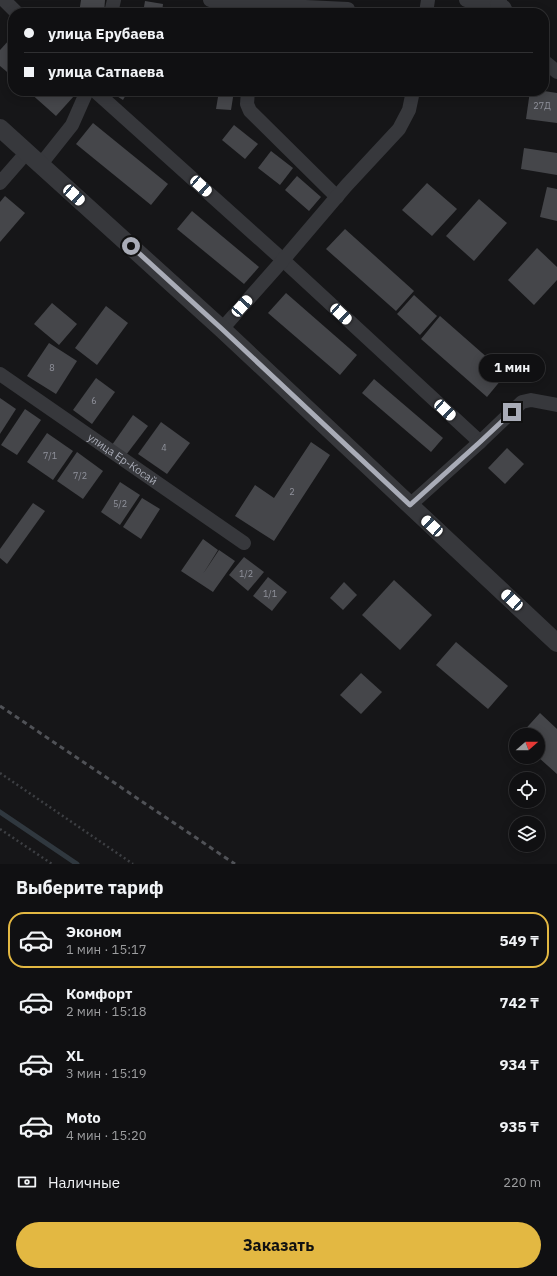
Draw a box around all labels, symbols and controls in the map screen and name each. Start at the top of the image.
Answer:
text: улица Ерубаева [48,24,164,43]
text: улица Сатпаева [48,62,164,81]
house number: 27Д [533,100,551,111]
car [188,174,214,198]
car [61,183,87,207]
route start [122,237,140,255]
car [230,293,254,319]
car [328,301,354,327]
callout: 1 мин [479,354,545,382]
text: 1 мин [494,359,530,376]
house number: 8 [49,362,55,373]
house number: 6 [91,395,97,406]
car [432,397,458,423]
route end [503,403,521,421]
street label: улица Ер-Косай [85,430,160,488]
house number: 4 [161,442,167,453]
house number: 7/1 [43,450,57,461]
house number: 7/2 [73,470,87,481]
house number: 2 [289,486,295,497]
house number: 5/2 [113,498,127,509]
car [419,513,445,539]
house number: 1/2 [239,568,253,579]
car [499,587,525,613]
house number: 1/1 [263,588,277,599]
north arrow [509,728,545,764]
map controls [509,728,545,852]
button: locate [509,772,545,808]
button: layers [509,816,545,852]
text: Выберите тариф [16,876,163,899]
icon: car [18,922,54,958]
text: Эконом [66,922,122,941]
text: 549 ₸ [499,931,539,950]
text: 1 мин · 15:17 [66,941,147,958]
icon: car [18,984,54,1020]
text: Комфорт [66,984,132,1003]
text: 742 ₸ [499,993,539,1012]
text: 2 мин · 15:18 [66,1003,147,1020]
icon: car [18,1046,54,1082]
text: XL [66,1046,84,1065]
text: 934 ₸ [499,1055,539,1074]
text: 3 мин · 15:19 [66,1065,147,1082]
icon: car [18,1108,54,1144]
text: Moto [66,1108,101,1127]
text: 935 ₸ [499,1117,539,1136]
text: 4 мин · 15:20 [66,1127,147,1144]
icon: cash [16,1171,38,1193]
text: Наличные [48,1173,120,1192]
text: 220 m [503,1174,541,1191]
button: Заказать [16,1222,541,1268]

